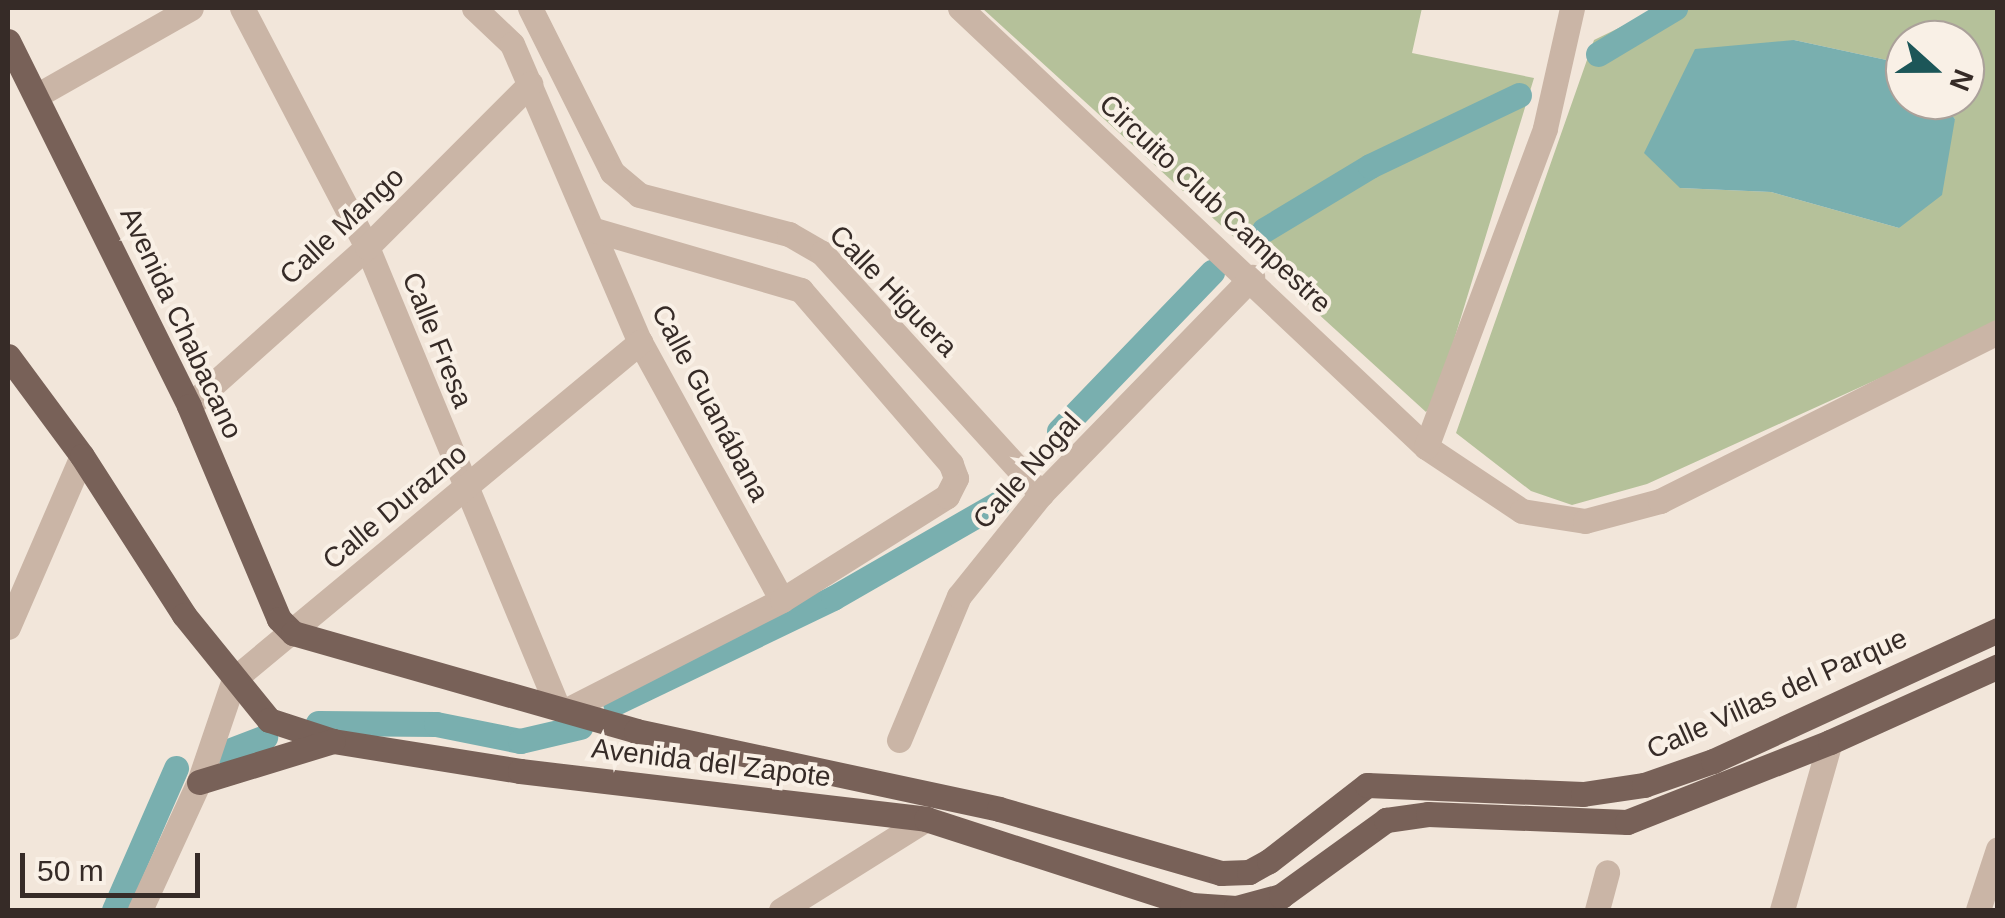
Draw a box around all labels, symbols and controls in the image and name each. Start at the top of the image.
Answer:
north arrow [1885,20,1985,120]
text: N [1944,65,1980,95]
street label: Circuito Club Campestre [1092,88,1338,320]
street label: Calle Mango [273,160,411,292]
street label: Avenida Chabacano [113,202,249,444]
street label: Calle Higuera [822,218,964,364]
street label: Calle Fresa [395,267,479,413]
street label: Calle Guanábana [644,299,776,507]
street label: Calle Nogal [966,406,1088,536]
street label: Calle Durazno [316,437,474,577]
street label: Calle Villas del Parque [1642,621,1912,767]
street label: Avenida del Zapote [589,732,833,794]
scale bar [25,833,205,895]
text: 50 m [37,854,104,887]

